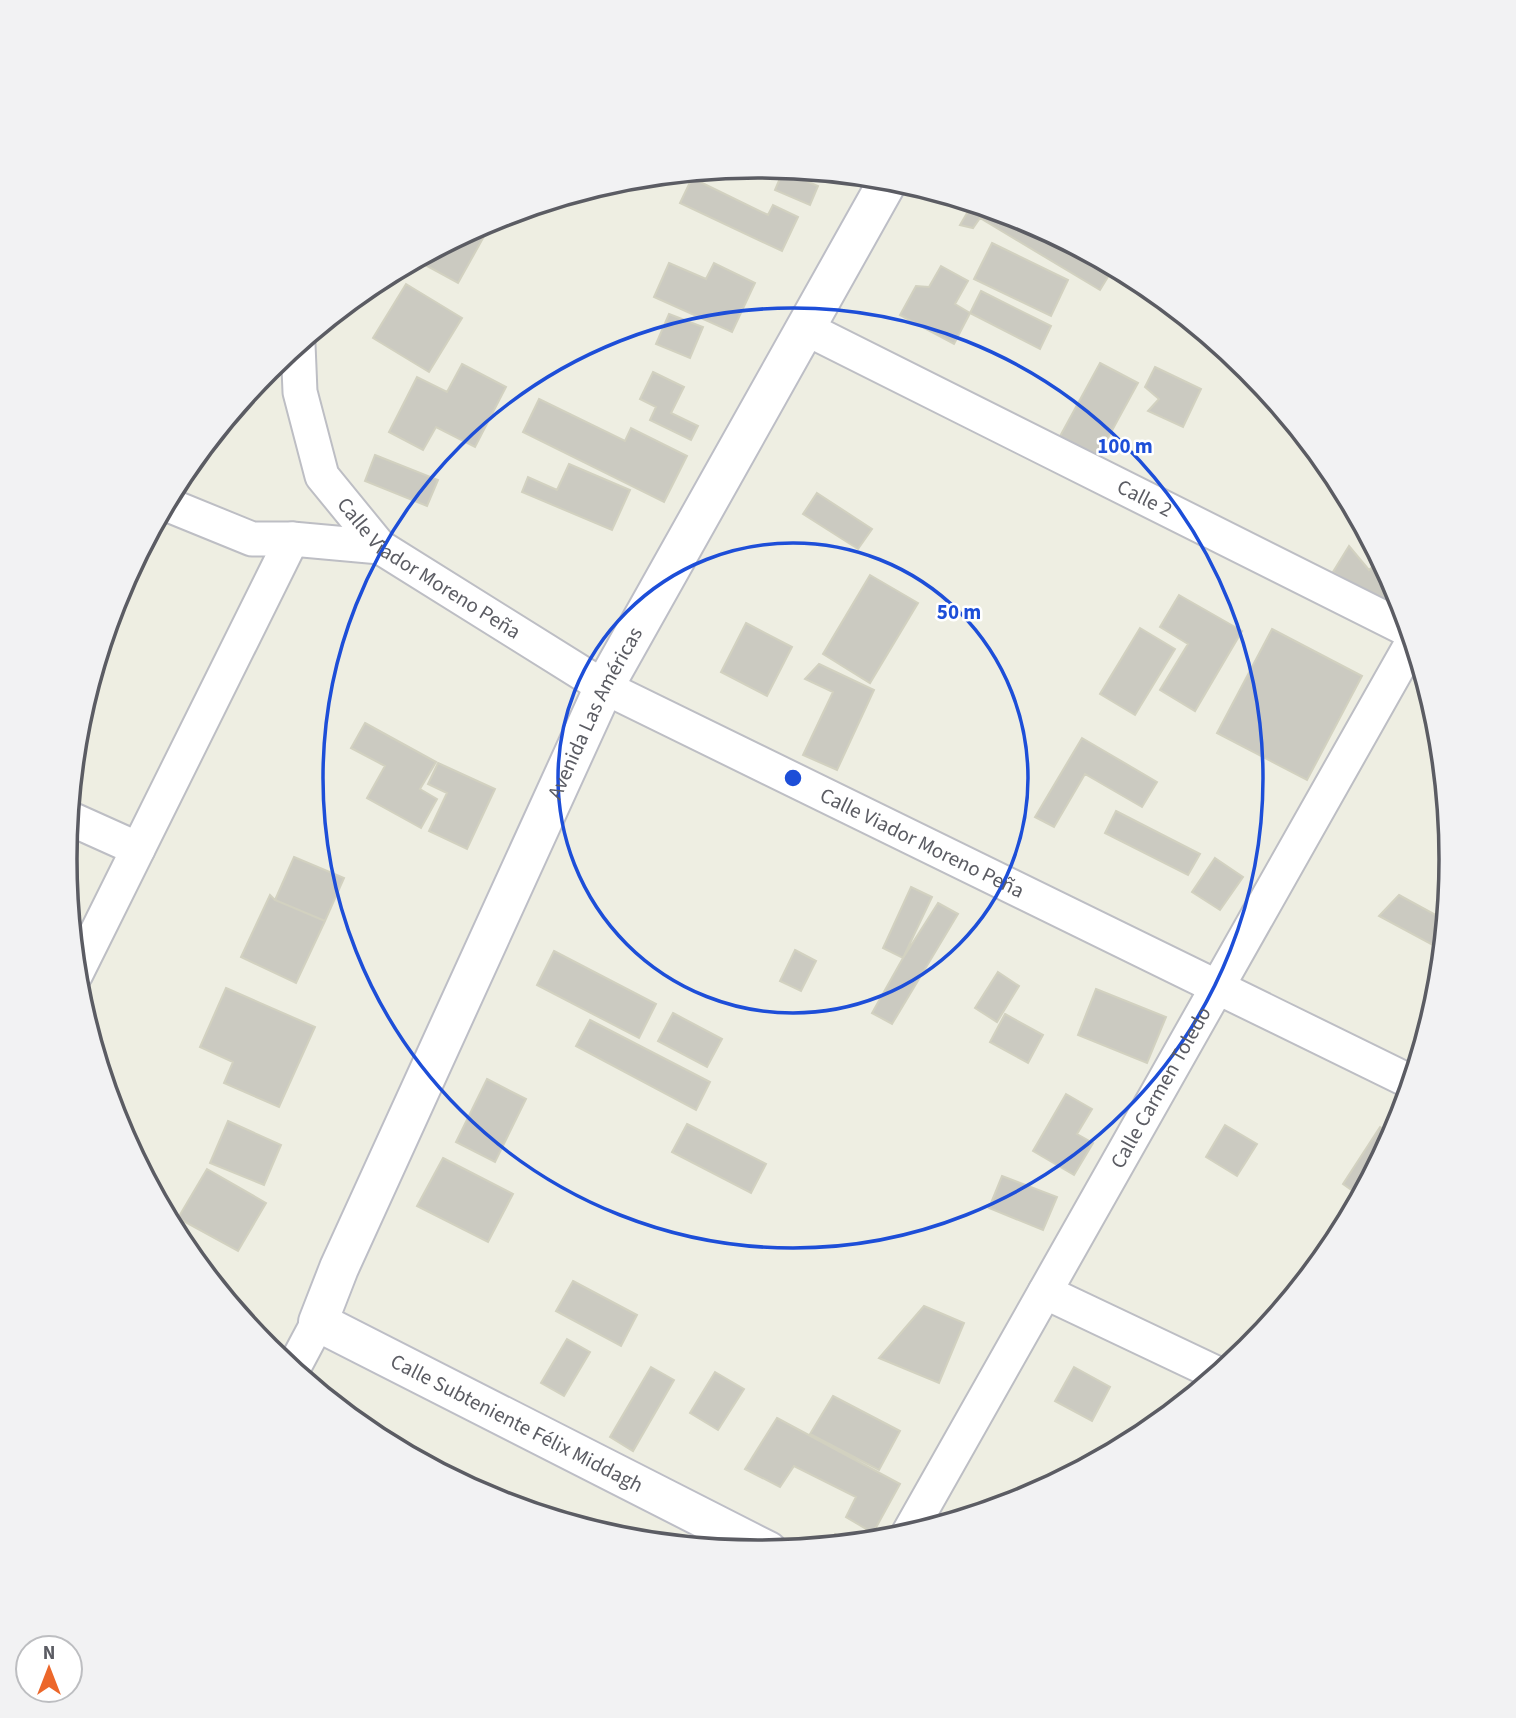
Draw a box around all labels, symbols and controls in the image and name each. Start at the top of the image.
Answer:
text: 100 m [1097,431,1153,461]
street label: Calle 2 [1112,472,1178,525]
street label: Calle Viador Moreno Peña [330,491,527,646]
text: 50 m [937,597,981,627]
street label: Avenida Las Américas [540,621,650,804]
centre of rings [781,766,805,790]
street label: Calle Viador Moreno Peña [815,780,1030,906]
street label: Calle Carmen Toledo [1103,1001,1218,1174]
street label: Calle Subteniente Félix Middagh [385,1346,649,1500]
north arrow [14,1634,84,1704]
text: N [43,1640,55,1667]

